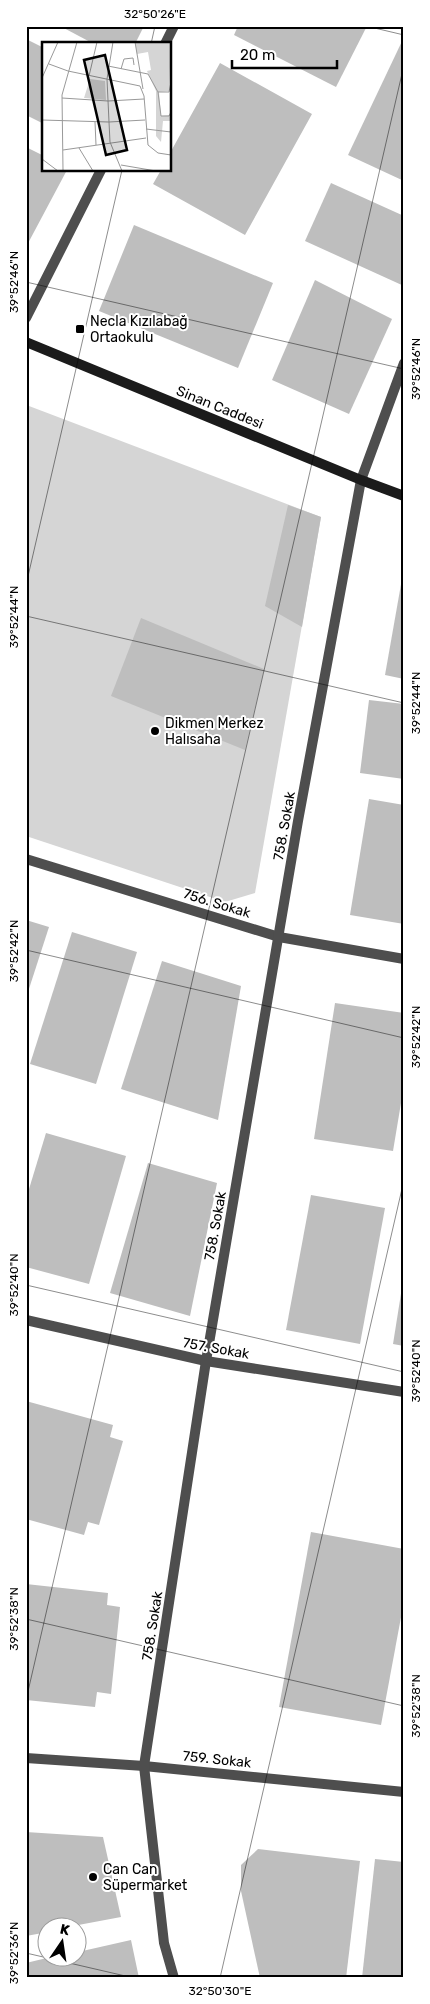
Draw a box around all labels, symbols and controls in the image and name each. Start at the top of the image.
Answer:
text: 32°50'26"E [124,7,186,21]
scale bar [232,38,338,70]
inset map [42,42,171,171]
text: 20 m [240,46,275,64]
text: 39°52'46"N [7,251,21,313]
place label: Necla Kızılabağ Ortaokulu [90,313,188,346]
marker: Necla Kızılabağ Ortaokulu [74,323,86,335]
text: 39°52'46"N [409,338,423,400]
street label: Sinan Caddesi [174,382,266,433]
text: 39°52'44"N [7,586,21,648]
text: 39°52'44"N [409,672,423,734]
place label: Dikmen Merkez Halısaha [165,715,264,748]
marker: Dikmen Merkez Halısaha [149,725,161,737]
street label: 758. Sokak [270,789,299,862]
street label: 756. Sokak [181,885,253,922]
text: 39°52'42"N [7,920,21,982]
text: 39°52'42"N [409,1006,423,1068]
street label: 758. Sokak [201,1189,230,1262]
text: 39°52'40"N [7,1253,21,1317]
street label: 757. Sokak [181,1334,251,1363]
text: 39°52'40"N [409,1339,423,1403]
text: 39°52'38"N [7,1587,21,1651]
street label: 758. Sokak [139,1589,166,1662]
text: 39°52'38"N [409,1674,423,1738]
street label: 759. Sokak [182,1747,253,1772]
place label: Can Can Süpermarket [103,1861,188,1894]
marker: Can Can Süpermarket [87,1871,99,1883]
north arrow [38,1916,88,1966]
text: K [58,1920,72,1939]
text: 39°52'36"N [7,1922,21,1984]
text: 32°50'30"E [189,1984,251,1998]

